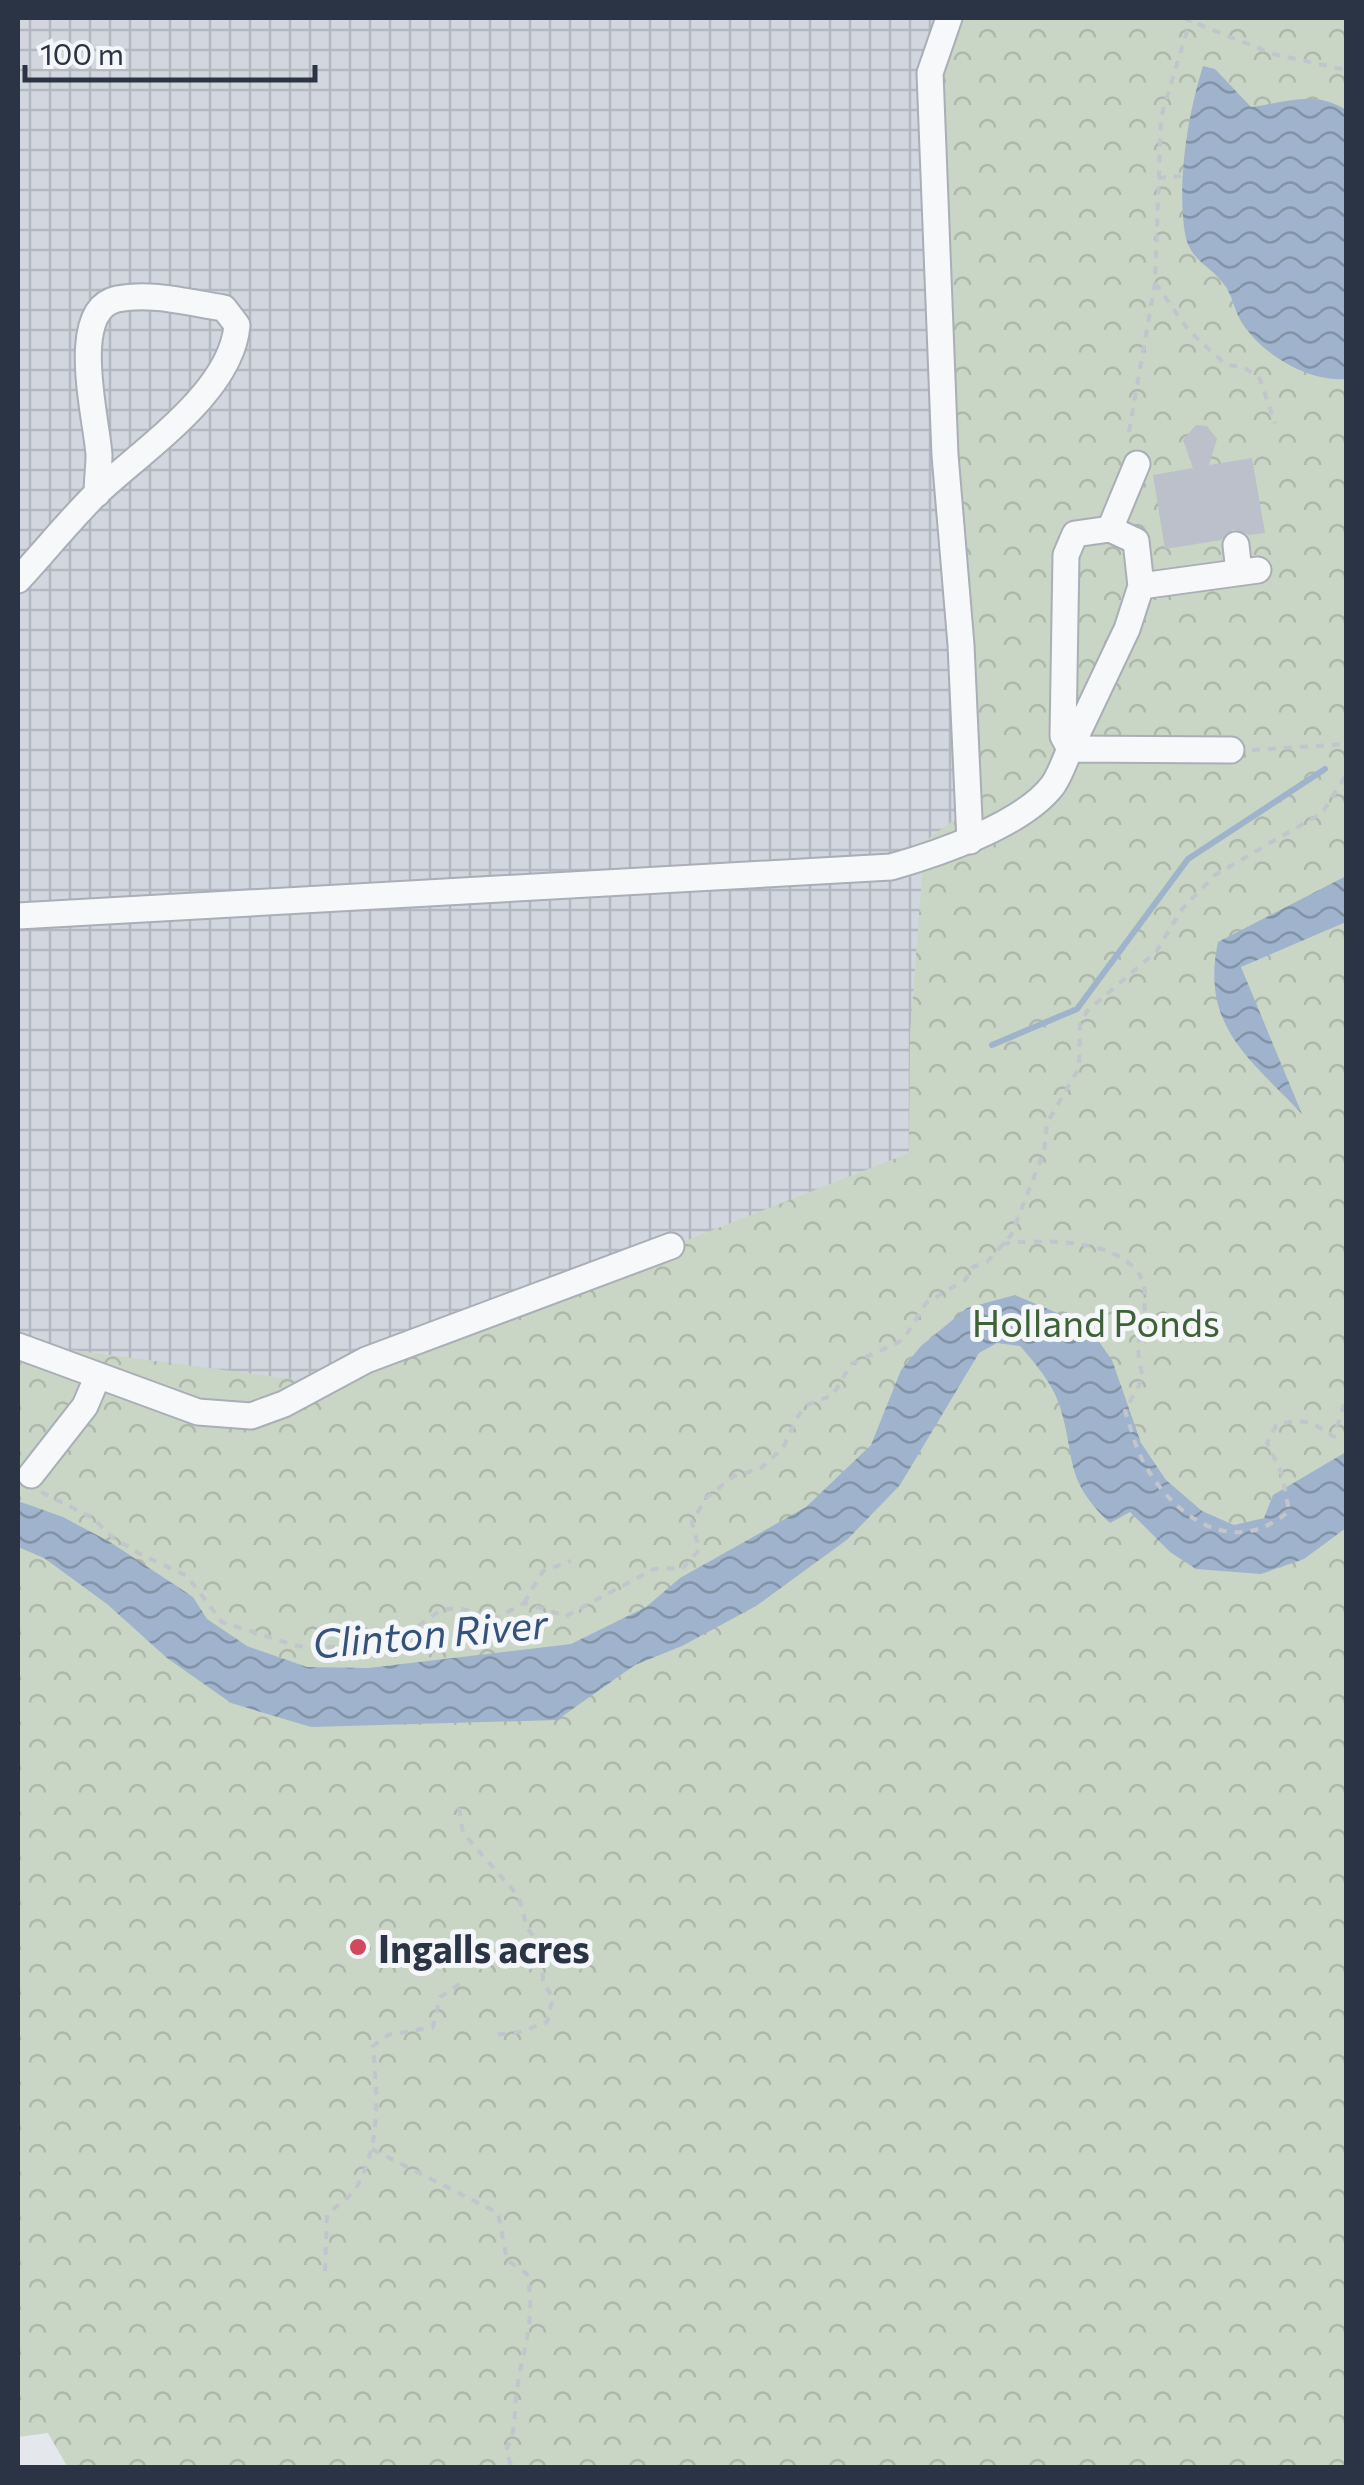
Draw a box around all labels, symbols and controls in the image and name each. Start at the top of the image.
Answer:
scale bar [25,20,315,82]
text: 100 m [40,34,124,71]
park label: Holland Ponds [972,1298,1220,1345]
water label: Clinton River [310,1597,552,1667]
place label: Ingalls acres [378,1924,590,1971]
marker: Ingalls acres [347,1936,369,1958]

